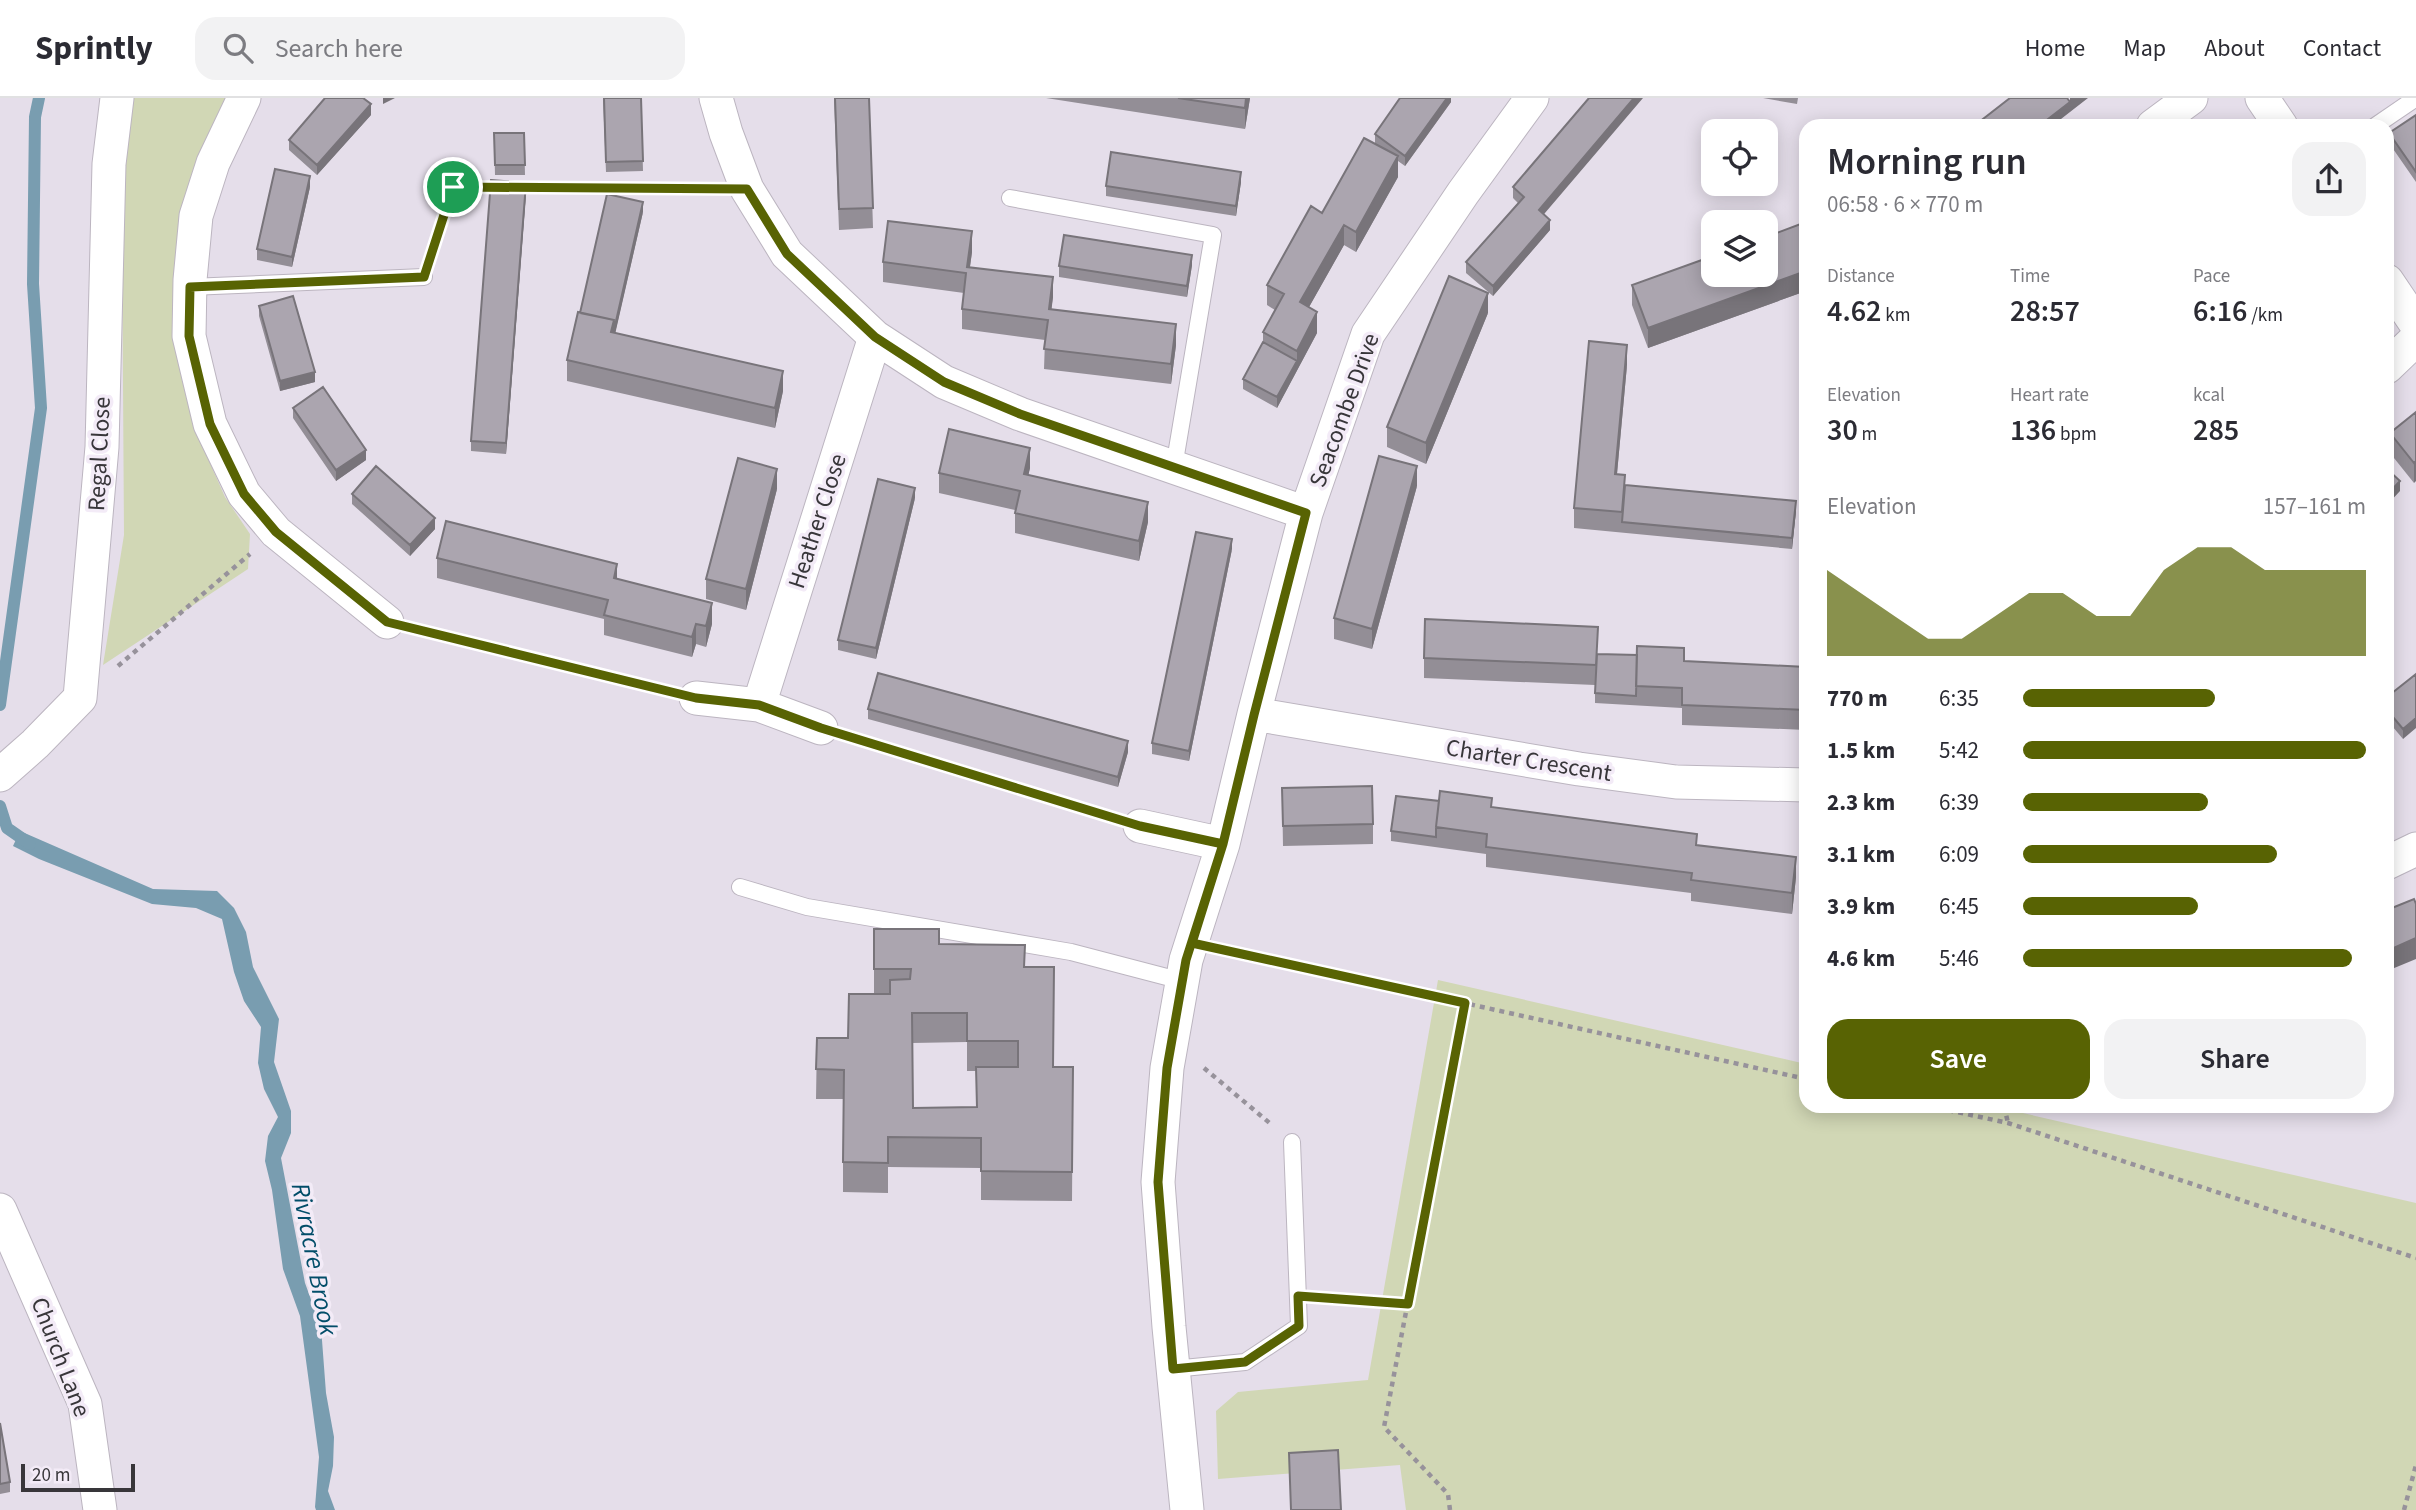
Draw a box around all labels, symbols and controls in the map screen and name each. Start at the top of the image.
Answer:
search box [195,17,685,80]
text: Sprintly [35,25,153,72]
icon: search [219,29,257,67]
text: Search here [275,30,403,67]
text: Home [2025,31,2085,66]
text: Map [2123,31,2166,66]
text: About [2204,31,2265,66]
text: Contact [2303,31,2381,66]
map controls [1701,119,1778,287]
button: locate [1701,119,1778,196]
text: Morning run [1827,135,2027,189]
button: share [2292,142,2366,216]
pin [423,157,483,217]
icon: arrive [434,168,472,206]
text: 06:58 · 6 × 770 m [1827,188,1983,221]
button: layers [1701,210,1778,287]
text: Distance [1827,263,1895,290]
text: Time [2010,263,2050,290]
text: Pace [2193,263,2230,290]
text: 4.62 [1827,290,1881,333]
text: 28:57 [2010,290,2080,333]
text: 6:16 [2193,290,2247,333]
text: km [1881,302,1910,329]
text: /km [2247,302,2283,329]
street label: Seacombe Drive [1300,328,1389,492]
text: Elevation [1827,382,1901,409]
text: Heart rate [2010,382,2089,409]
text: kcal [2193,382,2225,409]
street label: Regal Close [79,396,120,512]
text: 30 [1827,409,1858,452]
text: 136 [2010,409,2056,452]
text: 285 [2193,409,2239,452]
text: m [1858,421,1877,448]
text: bpm [2056,421,2097,448]
street label: Heather Close [779,449,856,593]
text: Elevation [1827,490,1917,523]
text: 157–161 m [2263,490,2366,523]
text: 770 m [1827,682,1888,715]
text: 6:35 [1939,682,1979,715]
street label: Charter Crescent [1444,730,1614,791]
text: 1.5 km [1827,734,1895,767]
text: 5:42 [1939,734,1979,767]
text: 2.3 km [1827,786,1895,819]
text: 6:39 [1939,786,1979,819]
text: 3.1 km [1827,838,1895,871]
text: 6:09 [1939,838,1979,871]
text: 3.9 km [1827,890,1895,923]
text: 6:45 [1939,890,1979,923]
text: 4.6 km [1827,942,1895,975]
text: 5:46 [1939,942,1979,975]
button: Save [1827,1019,2090,1099]
button: Share [2104,1019,2366,1099]
water label: Rivracre Brook [282,1180,348,1339]
street label: Church Lane [22,1292,99,1422]
scale bar [21,1461,135,1493]
text: 20 m [32,1462,70,1489]

